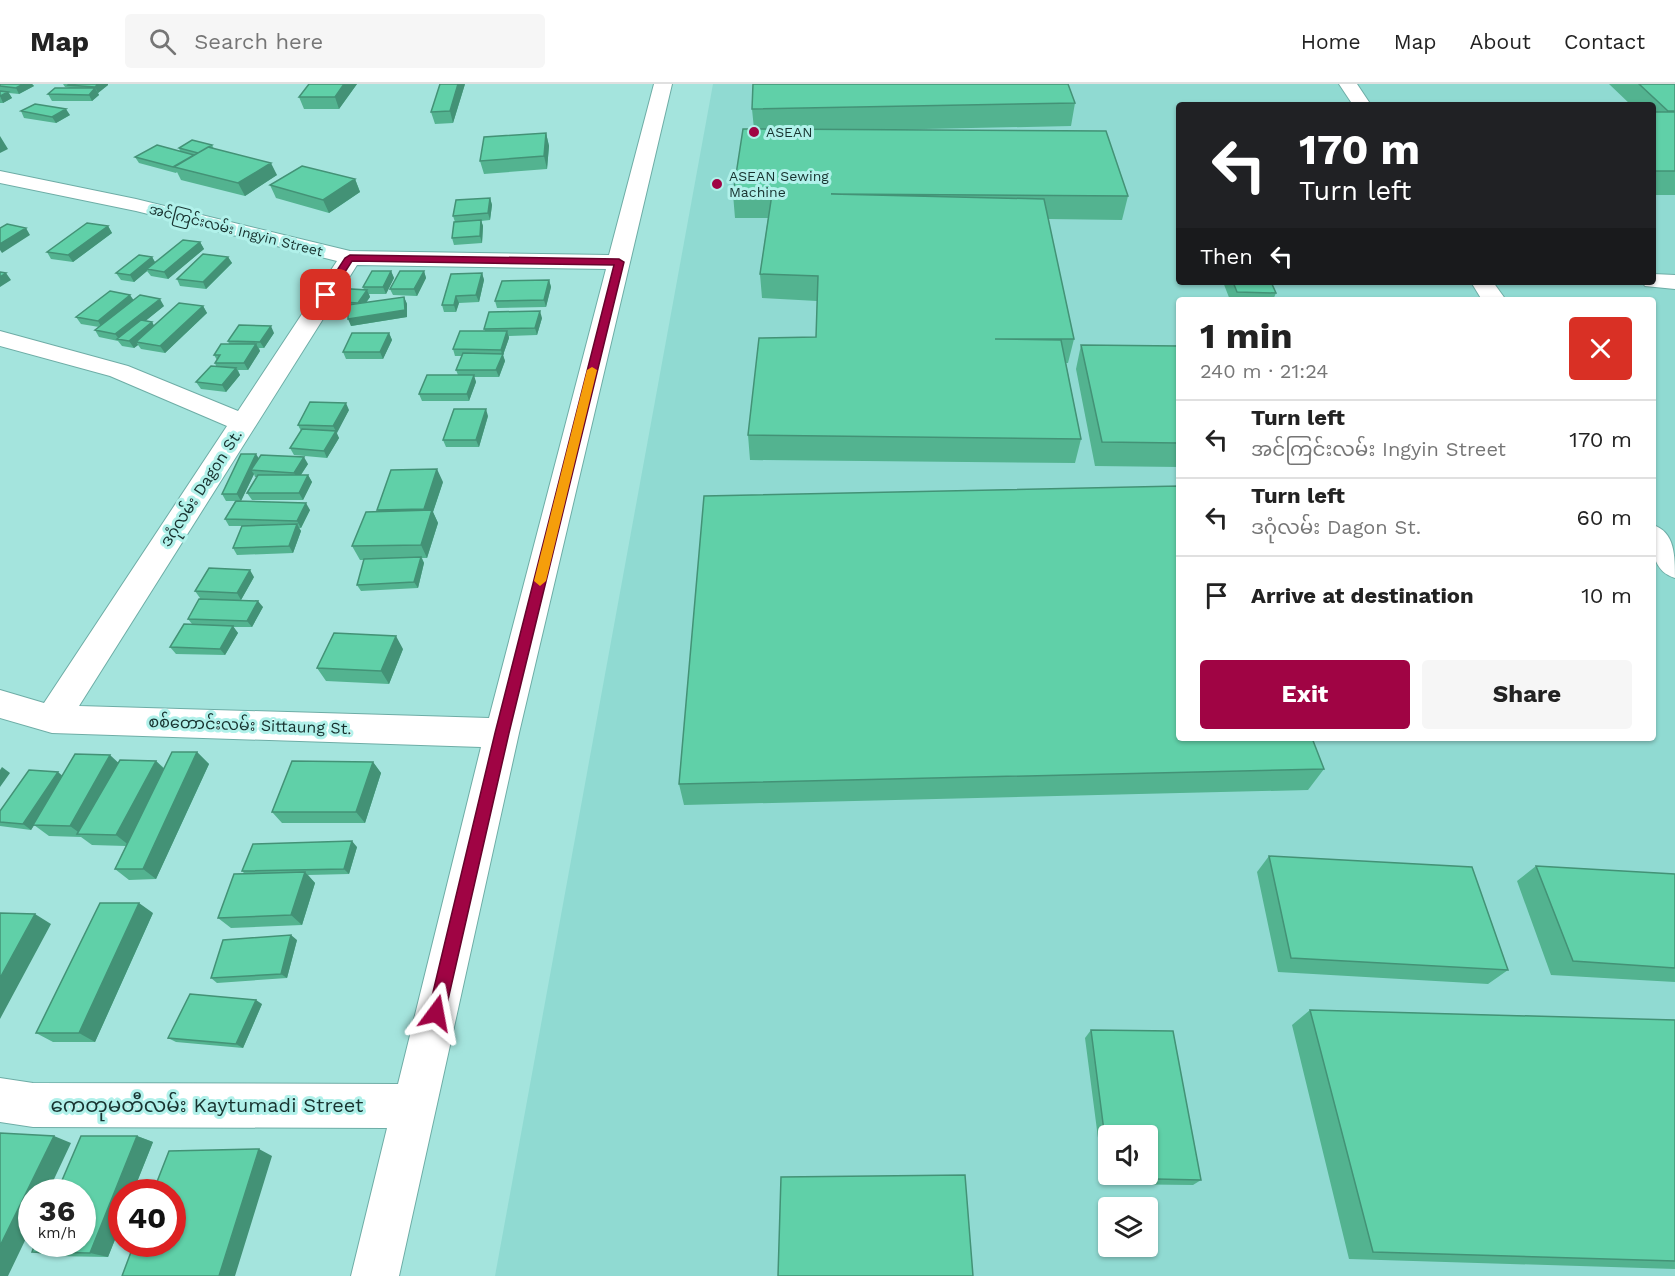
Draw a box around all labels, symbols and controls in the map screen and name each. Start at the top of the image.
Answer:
search box [125,14,545,68]
text: Map [30,25,89,58]
icon: search [146,25,179,58]
text: Search here [194,29,323,54]
text: Home [1301,29,1361,54]
text: Map [1394,29,1437,54]
text: About [1470,29,1531,54]
text: Contact [1564,29,1645,54]
place label: ASEAN [766,124,813,140]
marker: ASEAN [747,125,761,139]
text: 170 m [1299,125,1420,174]
icon: left [1200,126,1278,204]
place label: ASEAN Sewing Machine [729,168,829,200]
text: Turn left [1299,175,1411,207]
marker: ASEAN Sewing Machine [710,177,724,191]
street label: အင်ကြင်းလမ်း Ingyin Street [146,199,325,263]
icon: left [1265,240,1298,273]
text: Then [1200,244,1253,269]
pin [300,269,351,320]
icon: arrive [309,278,342,311]
text: 1 min [1200,315,1292,357]
button: close [1569,317,1632,380]
text: 240 m · 21:24 [1200,359,1328,383]
text: Turn left [1251,405,1345,430]
icon: left [1200,423,1233,456]
street label: ဒဂုံလမ်း Dagon St. [154,425,250,553]
text: 170 m [1569,427,1632,452]
text: အင်ကြင်းလမ်း Ingyin Street [1251,437,1506,461]
text: Turn left [1251,483,1345,508]
icon: left [1200,501,1233,534]
text: 60 m [1576,505,1632,530]
text: ဒဂုံလမ်း Dagon St. [1251,515,1421,539]
icon: arrive [1200,579,1233,612]
text: Arrive at destination [1251,583,1474,608]
text: 10 m [1581,583,1632,608]
button: Exit [1200,660,1410,729]
button: Share [1422,660,1632,729]
street label: စစ်တောင်းလမ်း Sittaung St. [148,710,352,738]
position arrow [404,981,468,1045]
street label: ကေတုမတီလမ်း Kaytumadi Street [51,1091,364,1122]
map controls [1098,1125,1158,1257]
button: sound [1098,1125,1158,1185]
speed limit sign: 40 [108,1179,186,1257]
text: 36 [39,1193,75,1228]
button: layers [1098,1197,1158,1257]
text: km/h [38,1224,76,1242]

